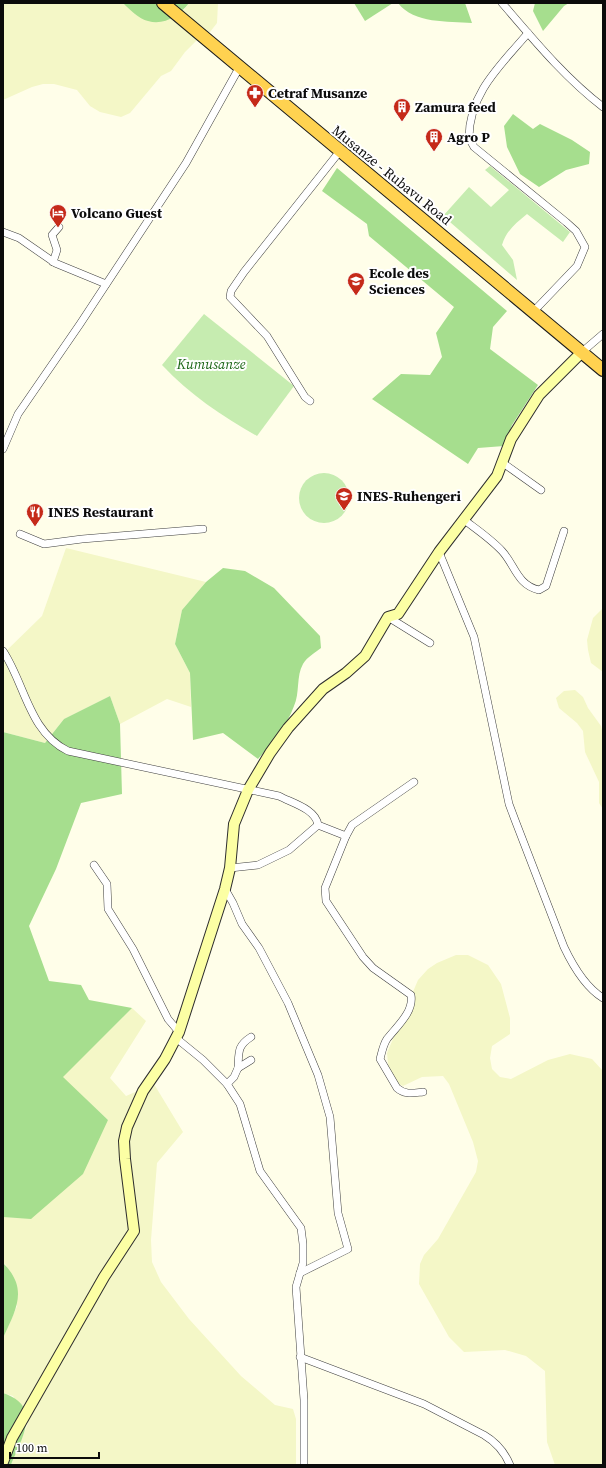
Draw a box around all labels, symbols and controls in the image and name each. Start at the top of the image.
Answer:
pharmacy icon: Cetraf Musanze [245,83,265,108]
place label: Cetraf Musanze [268,83,367,103]
building icon: Zamura feed [392,97,412,122]
place label: Zamura feed [415,97,497,117]
street label: Musanze - Rubavu Road [328,120,456,230]
building icon: Agro P [424,127,444,152]
place label: Agro P [447,127,490,147]
hotel icon: Volcano Guest [48,203,68,228]
place label: Volcano Guest [71,203,163,223]
place label: Ecole des Sciences [369,263,430,299]
school or university icon: Ecole des Sciences [346,271,366,296]
park label: Kumusanze [176,354,246,374]
school or university icon: INES-Ruhengeri [334,486,354,511]
place label: INES-Ruhengeri [357,486,462,506]
restaurant icon: INES Restaurant [25,502,45,527]
place label: INES Restaurant [48,502,154,522]
scale bar [10,1434,99,1460]
text: 100 m [16,1440,48,1456]

